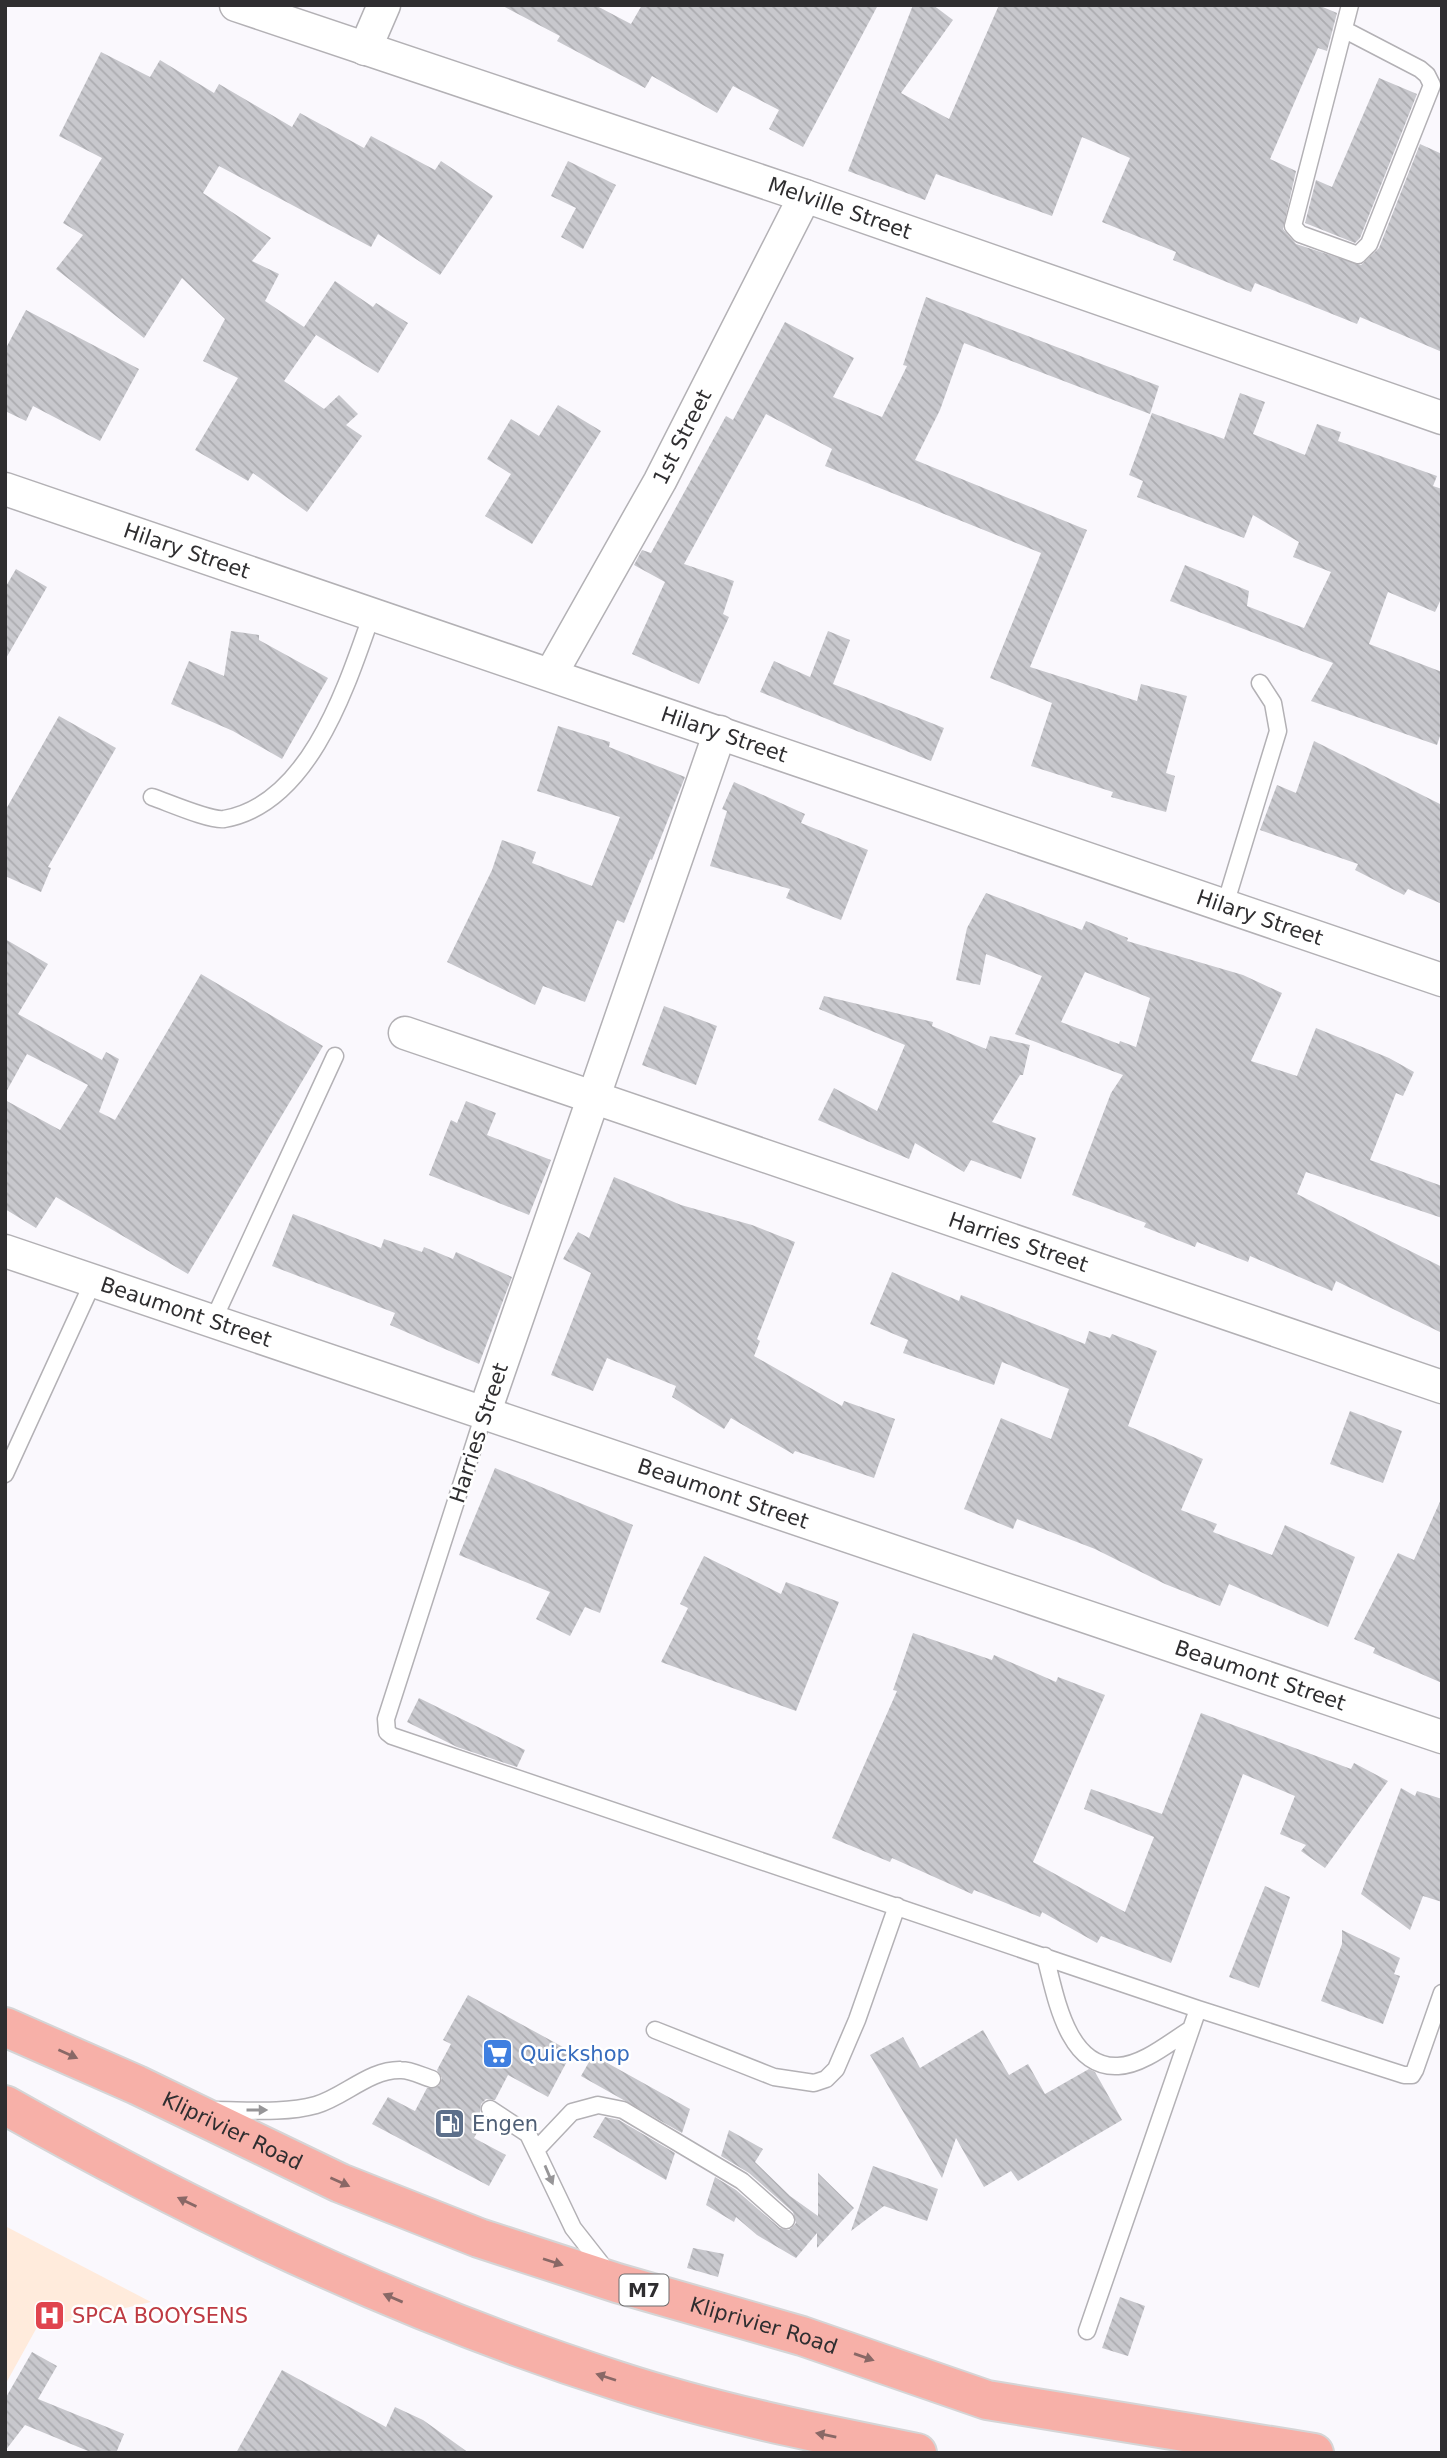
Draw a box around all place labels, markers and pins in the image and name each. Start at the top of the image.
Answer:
supermarket icon: Quickshop [480,2037,514,2071]
place label: Quickshop [520,2042,630,2066]
fuel station icon: Engen [432,2107,466,2141]
place label: Engen [472,2112,538,2136]
hospital icon: SPCA BOOYSENS [32,2299,66,2333]
place label: SPCA BOOYSENS [72,2304,248,2328]

